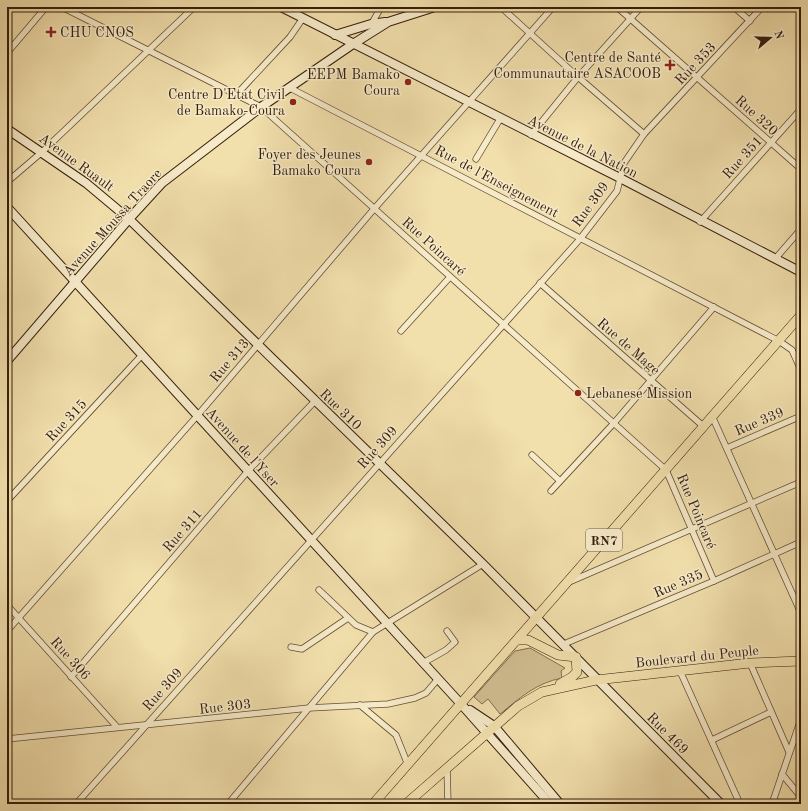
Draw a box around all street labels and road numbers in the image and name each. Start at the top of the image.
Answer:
street label: Rue 353 [673,40,719,88]
street label: Rue 320 [732,93,780,138]
street label: Avenue de la Nation [525,113,640,181]
street label: Avenue Ruault [36,131,117,195]
street label: Rue 351 [720,134,765,182]
street label: Rue de l'Enseignement [432,143,561,220]
street label: Avenue Moussa Traore [61,166,165,279]
street label: Rue 309 [570,179,612,230]
street label: Rue Poincaré [399,215,468,279]
street label: Rue de Mage [594,316,662,378]
street label: Rue 313 [208,336,252,385]
street label: Rue 310 [317,387,364,433]
street label: Rue 315 [44,397,90,445]
street label: Avenue de l'Yser [203,405,282,490]
street label: Rue 339 [733,405,786,439]
street label: Rue 309 [355,424,400,472]
street label: Rue Poincaré [674,472,718,551]
street label: Rue 311 [160,506,205,555]
road number: RN7 [586,529,622,551]
street label: Rue 335 [652,567,705,601]
street label: Rue 306 [48,635,93,683]
street label: Boulevard du Peuple [635,644,760,670]
street label: Rue 309 [140,666,185,714]
street label: Rue 303 [198,697,252,717]
street label: Rue 469 [644,710,691,757]

